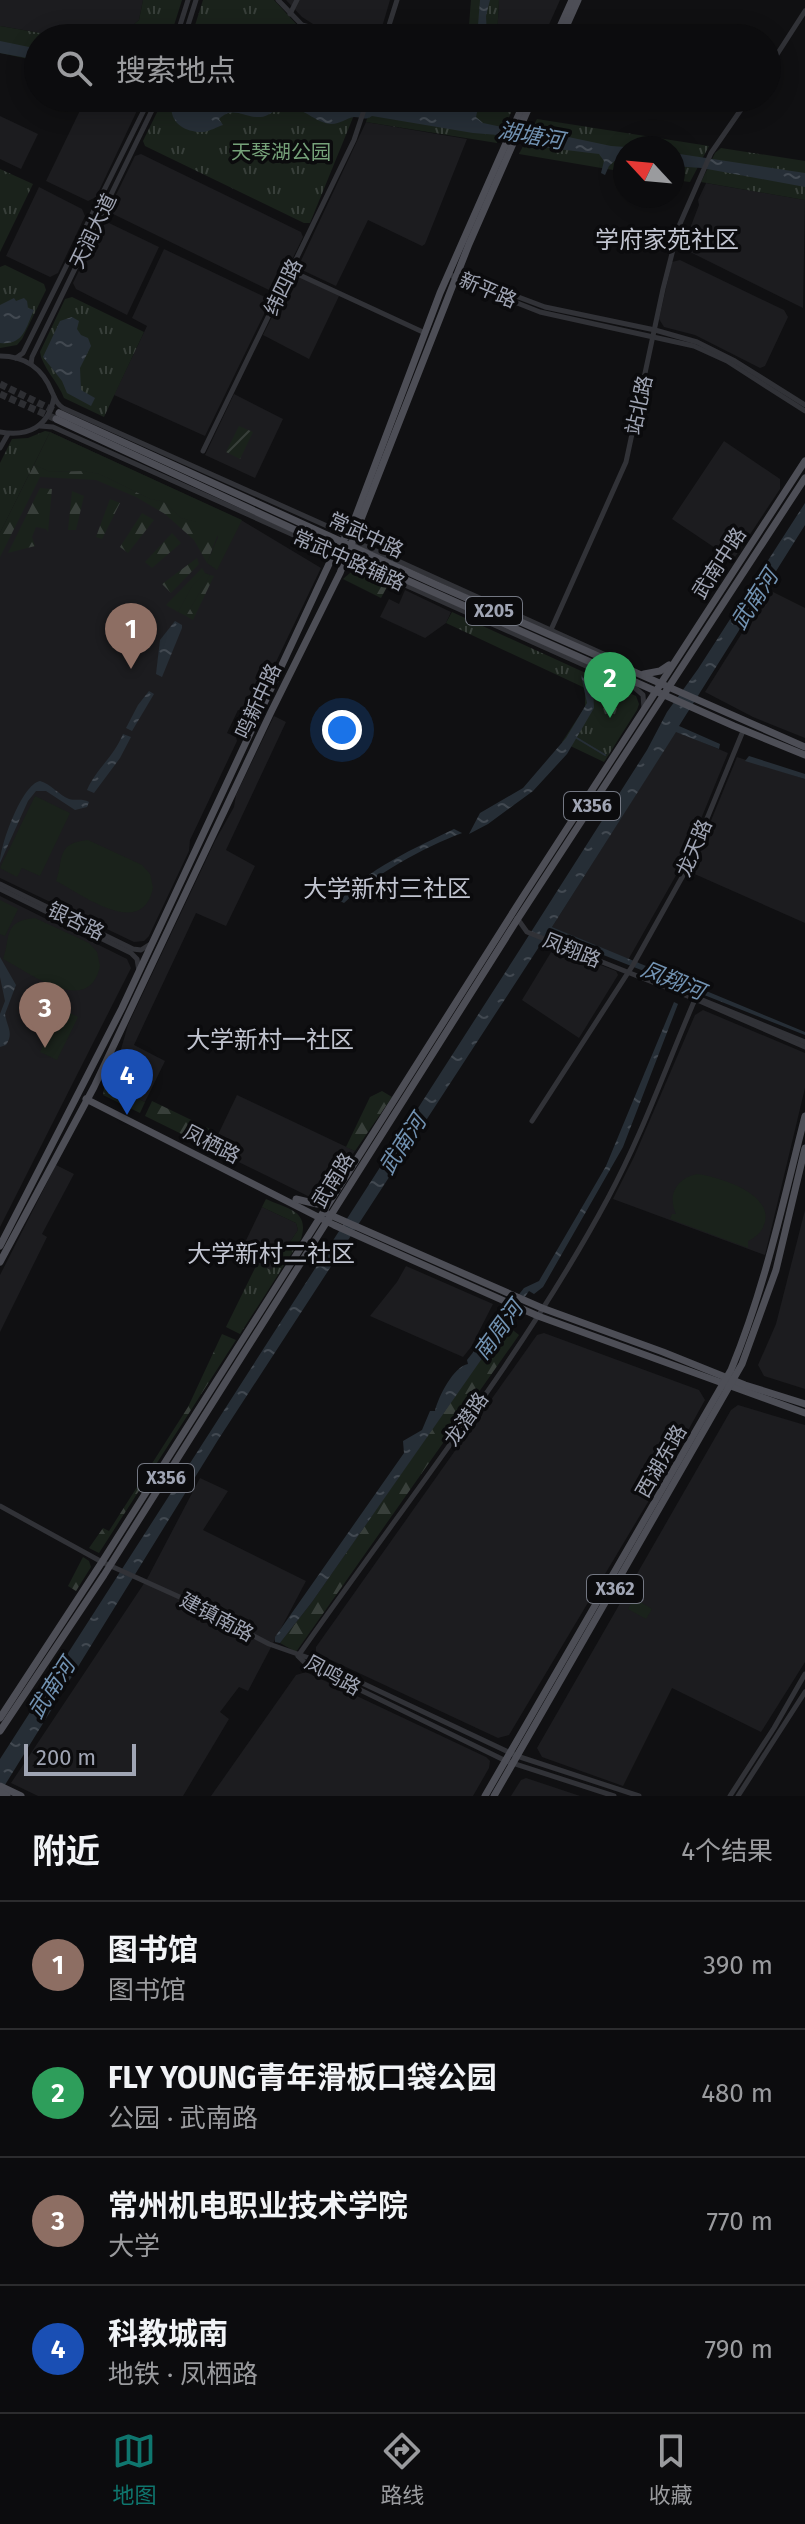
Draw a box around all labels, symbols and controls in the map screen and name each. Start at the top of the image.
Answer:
search box [24,24,781,112]
icon: search [52,46,96,90]
text: 搜索地点 [116,53,236,89]
water label: 湖塘河 [496,116,570,155]
north arrow [613,136,685,208]
park label: 天琴湖公园 [231,140,331,164]
street label: 天润大道 [65,190,121,272]
district label: 学府家苑社区 [595,226,739,254]
street label: 纬四路 [259,255,307,319]
street label: 新平路 [456,267,520,313]
street label: 站北路 [621,373,657,437]
street label: 常武中路 [325,507,407,563]
street label: 武南中路 [687,523,751,603]
street label: 常武中路辅路 [289,525,409,595]
water label: 武南河 [725,561,786,634]
road number: X205 [466,597,522,625]
pin: 1 [105,603,157,669]
pin: 2 [584,652,636,718]
street label: 鸣新中路 [230,660,286,742]
your location [322,710,362,750]
road number: X356 [564,792,620,820]
street label: 龙天路 [671,816,717,880]
district label: 大学新村三社区 [303,875,471,903]
street label: 银杏路 [44,897,108,945]
street label: 凤翔路 [540,928,604,972]
water label: 凤翔河 [637,956,712,1007]
pin: 3 [19,982,71,1048]
district label: 大学新村一社区 [186,1026,354,1054]
pin: 4 [101,1049,153,1115]
water label: 武南河 [373,1106,434,1179]
street label: 凤栖路 [180,1120,244,1168]
street label: 武南路 [307,1148,359,1212]
district label: 大学新村二社区 [187,1240,355,1268]
water label: 南周河 [468,1292,531,1365]
street label: 龙潜路 [439,1388,493,1450]
street label: 西湖东路 [631,1420,691,1502]
road number: X356 [138,1464,194,1492]
road number: X362 [587,1575,643,1603]
street label: 建镇南路 [176,1588,258,1646]
water label: 武南河 [22,1650,83,1723]
street label: 凤鸣路 [301,1650,365,1700]
scale bar [24,1740,136,1776]
text: 200 m [36,1744,96,1771]
text: 附近 [32,1831,100,1872]
text: 4个结果 [681,1836,773,1867]
text: 图书馆 [108,1932,198,1968]
text: 1 [52,1950,64,1981]
text: 390 m [703,1950,773,1981]
text: 图书馆 [108,1975,186,2006]
text: FLY YOUNG青年滑板口袋公园 [108,2060,496,2096]
text: 2 [51,2078,65,2109]
text: 480 m [701,2078,773,2109]
text: 公园 · 武南路 [108,2103,258,2134]
text: 常州机电职业技术学院 [108,2188,408,2224]
text: 3 [51,2206,65,2237]
text: 770 m [707,2206,773,2237]
text: 大学 [108,2231,160,2262]
text: 科教城南 [108,2316,228,2352]
text: 4 [51,2334,65,2365]
text: 790 m [705,2334,773,2365]
text: 地铁 · 凤栖路 [108,2359,258,2390]
tab: 地图 [112,2429,156,2509]
tab: 路线 [380,2429,425,2509]
tab: 收藏 [649,2429,693,2509]

